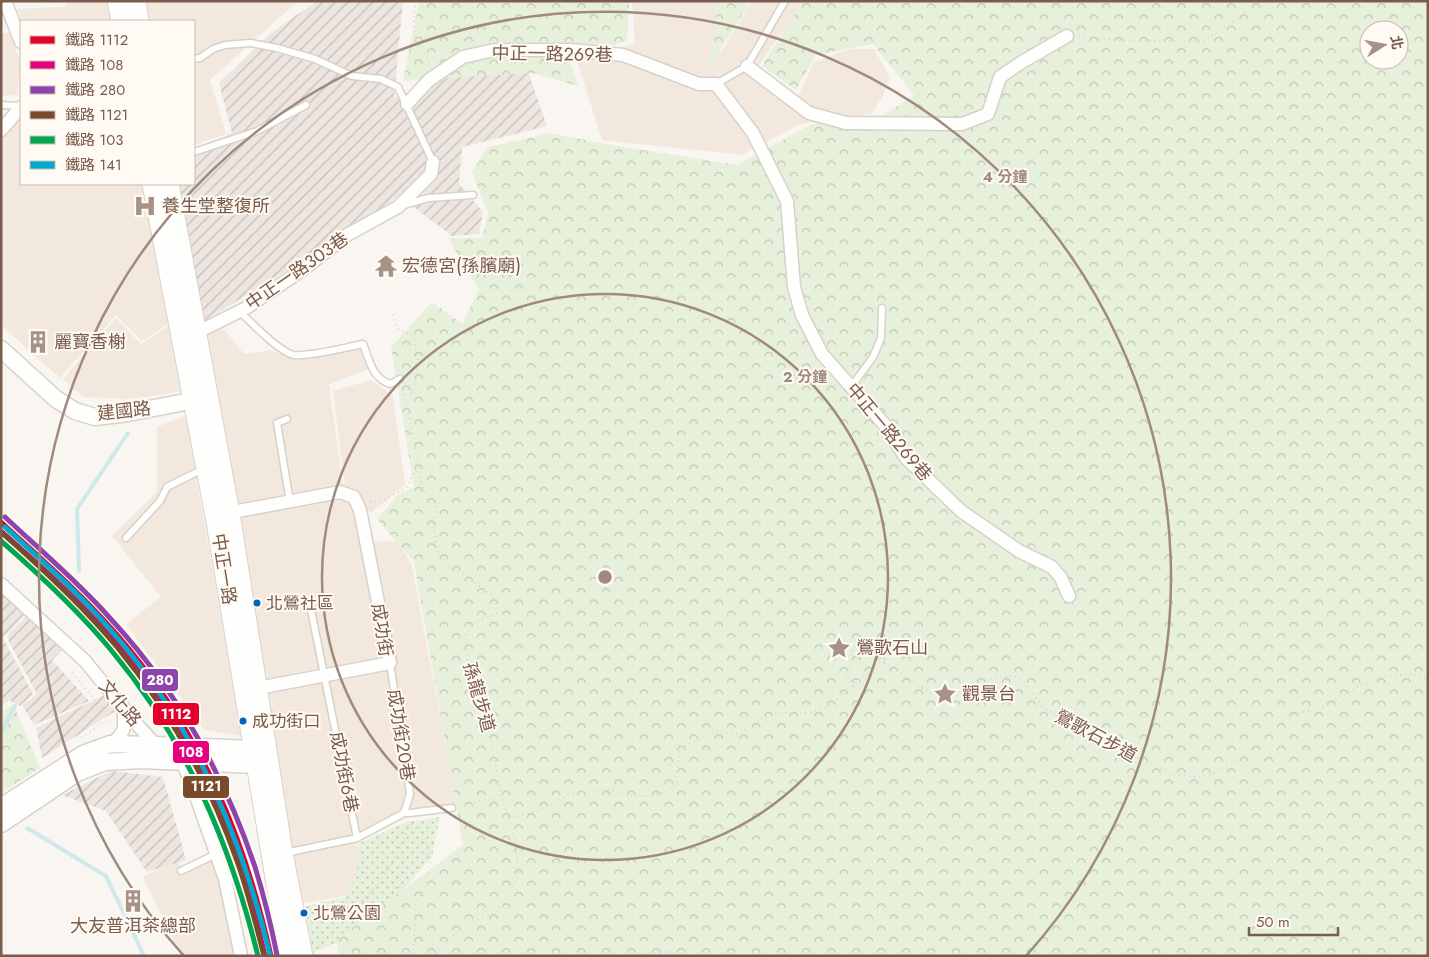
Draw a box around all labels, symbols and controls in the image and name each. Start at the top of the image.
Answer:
legend [20,20,195,185]
north arrow [1359,20,1409,70]
text: 鐵路 1112 [65,29,128,51]
text: 北 [1386,34,1408,51]
street label: 中正一路269巷 [491,40,613,68]
text: 鐵路 108 [65,54,123,76]
text: 鐵路 280 [65,79,125,101]
text: 鐵路 1121 [65,104,128,126]
text: 鐵路 103 [65,129,123,151]
text: 鐵路 141 [65,154,122,176]
text: 4 分鐘 [983,166,1027,188]
hospital icon: 養生堂整復所 [132,193,158,219]
place label: 養生堂整復所 [162,193,270,219]
street label: 中正一路303巷 [240,226,354,316]
temple icon: 宏德宮(孫臏廟) [373,253,399,279]
place label: 宏德宮(孫臏廟) [402,253,521,279]
building icon: 麗寶香榭 [25,329,51,355]
place label: 麗寶香榭 [54,329,126,355]
text: 2 分鐘 [783,366,827,388]
street label: 中正一路269巷 [840,377,938,487]
street label: 建國路 [96,395,152,427]
street label: 中正一路 [206,531,242,607]
centre of rings [596,568,614,586]
place label: 北鶯社區 [266,591,334,615]
marker: 北鶯社區 [252,598,262,608]
street label: 成功街 [365,601,399,659]
place icon: 鶯歌石山 [826,635,852,661]
place label: 鶯歌石山 [856,635,928,661]
street label: 孫龍步道 [457,659,501,735]
line badge: 280 [141,668,179,692]
text: 280 [146,670,174,690]
street label: 文化路 [93,674,147,732]
place icon: 觀景台 [932,681,958,707]
place label: 觀景台 [962,681,1016,707]
street label: 成功街20巷 [381,687,421,783]
line badge: 1112 [152,702,200,726]
street label: 鶯歌石步道 [1050,703,1142,769]
text: 1112 [161,704,191,724]
place label: 成功街口 [252,709,320,733]
marker: 成功街口 [238,716,248,726]
street label: 成功街6巷 [323,729,365,815]
line badge: 108 [172,740,210,764]
text: 108 [178,742,204,762]
line badge: 1121 [182,775,230,799]
text: 1121 [191,776,221,796]
building icon: 大友普洱茶總部 [120,888,146,914]
place label: 北鶯公園 [313,901,381,925]
scale bar [1249,904,1338,936]
marker: 北鶯公園 [299,908,309,918]
text: 50 m [1256,911,1290,933]
place label: 大友普洱茶總部 [70,913,196,939]

